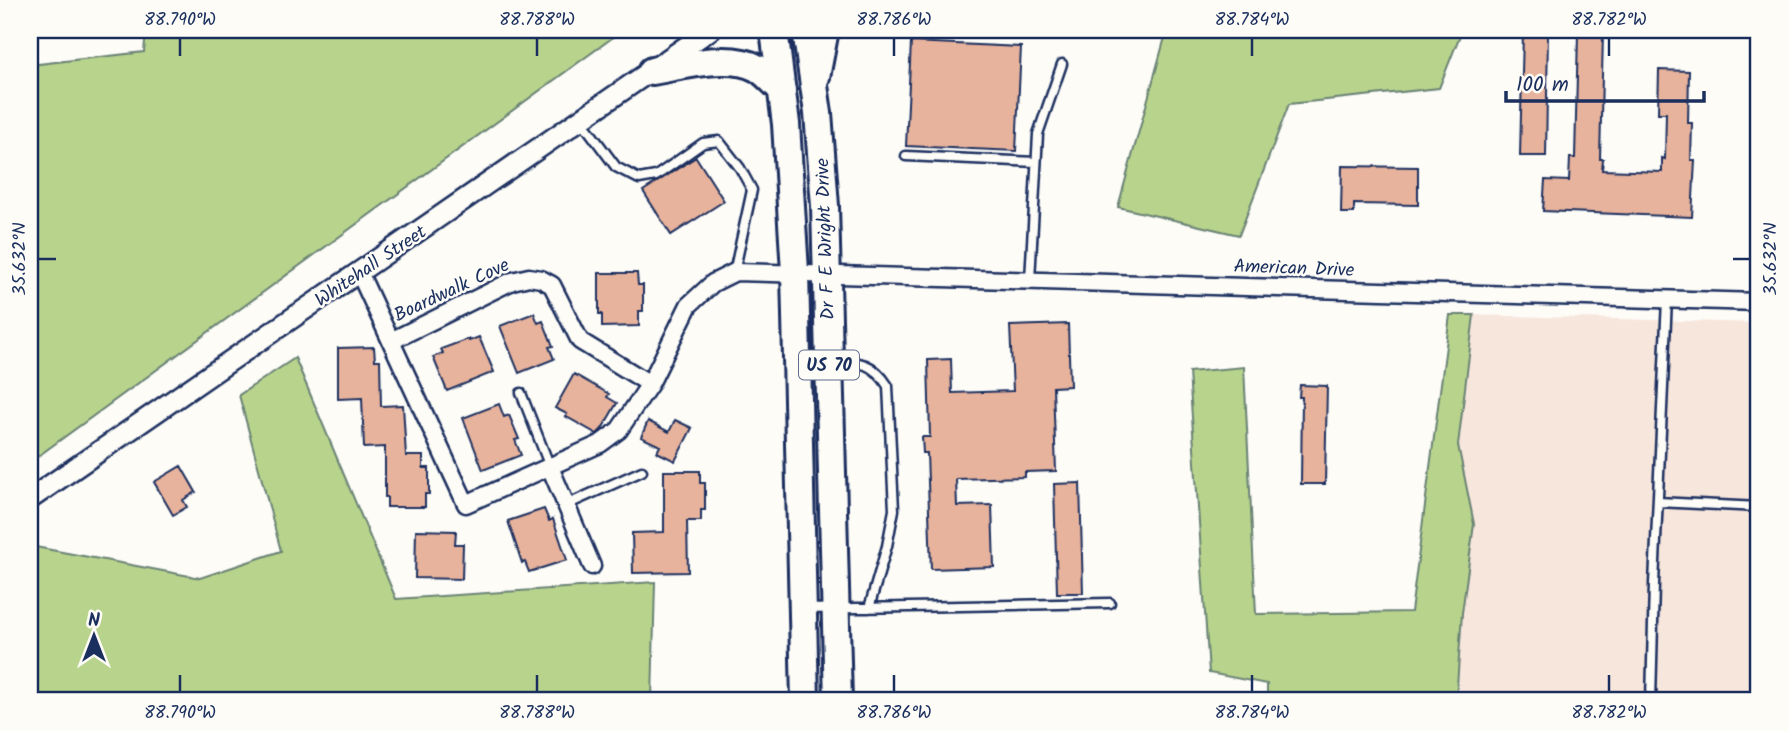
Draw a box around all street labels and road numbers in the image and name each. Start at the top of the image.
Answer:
street label: Dr F E Wright Drive [808,157,844,320]
street label: Whitehall Street [309,218,434,315]
street label: Boardwalk Cove [389,251,515,331]
street label: American Drive [1233,252,1355,286]
road number: US 70 [799,351,859,380]

